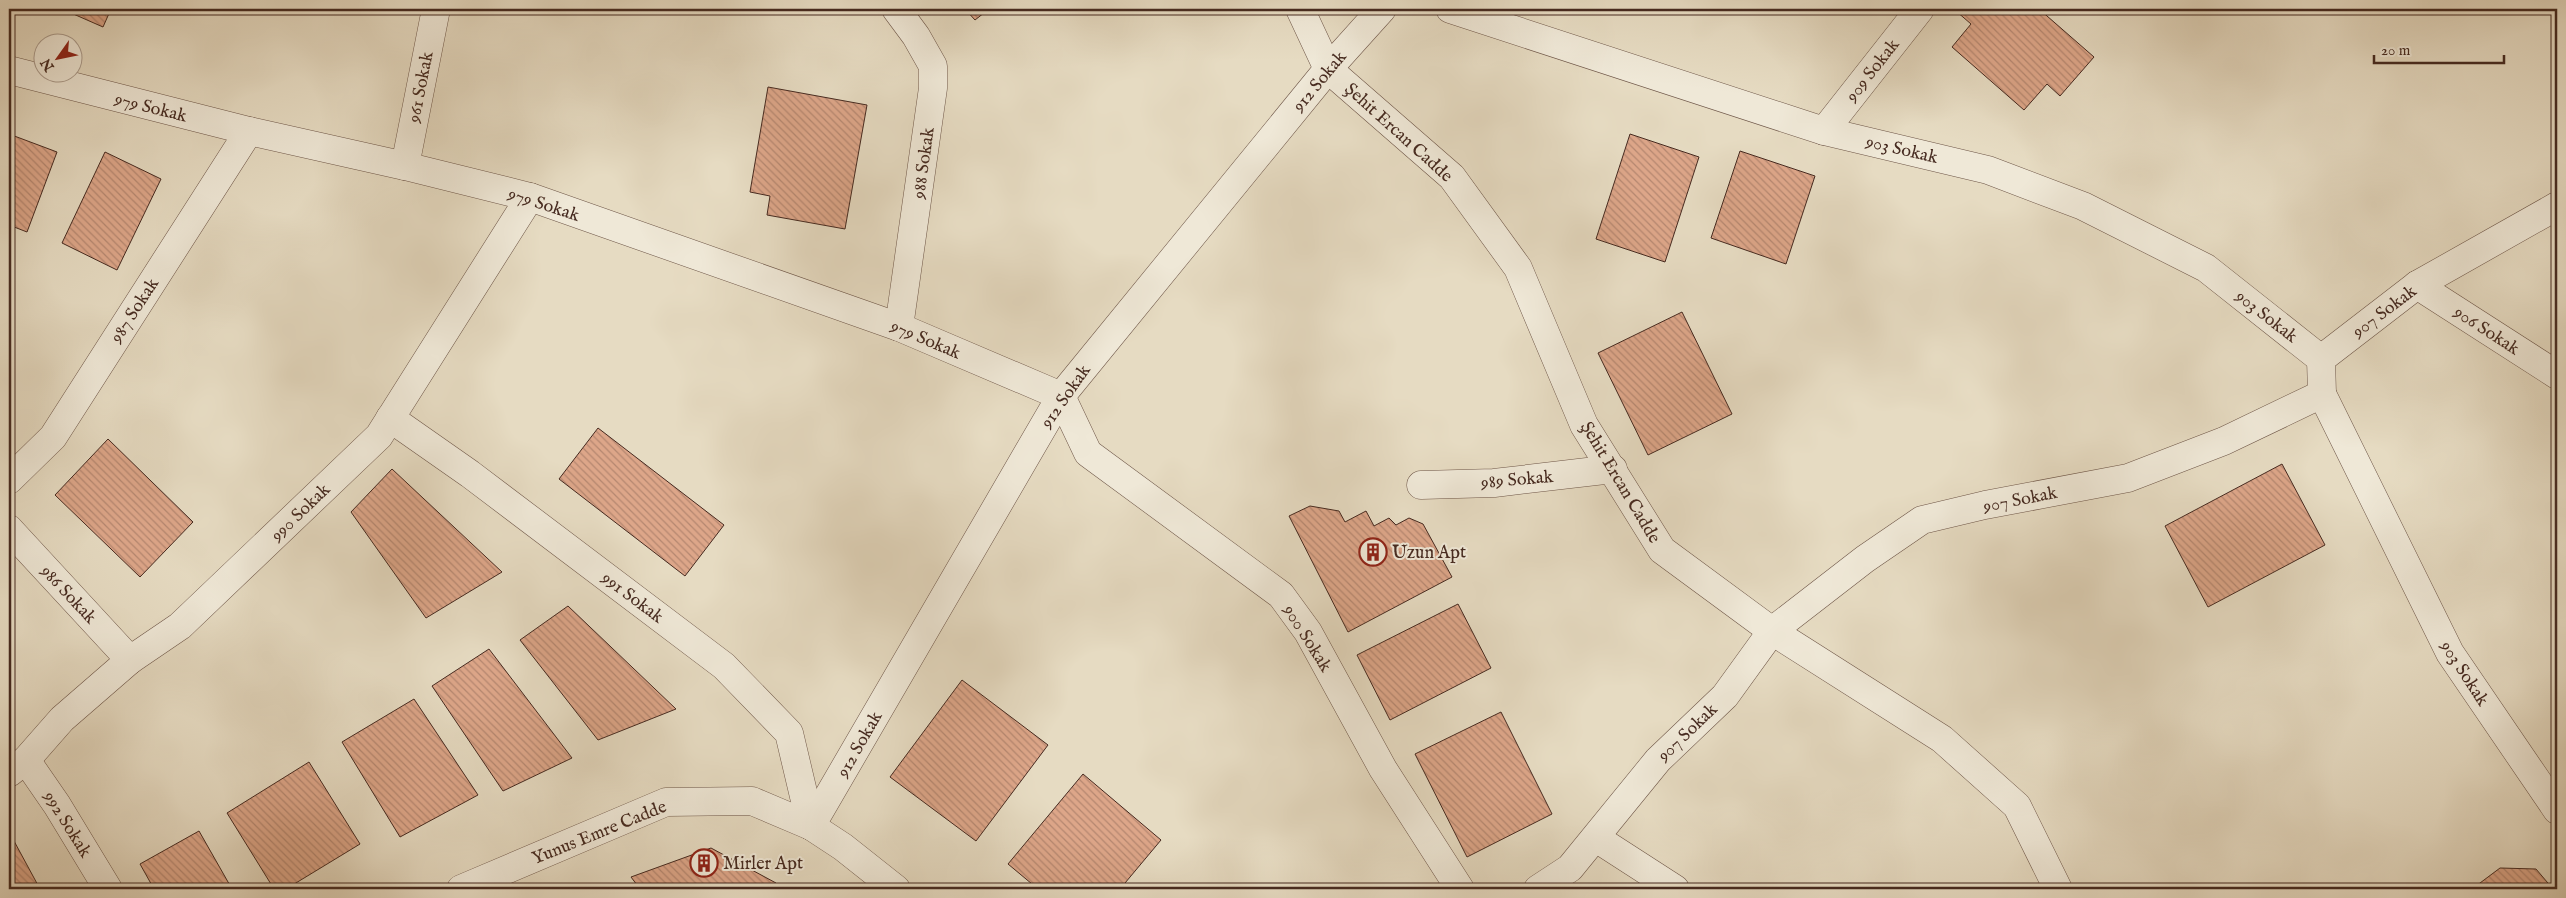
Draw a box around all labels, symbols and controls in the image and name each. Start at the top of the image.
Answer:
north arrow [32,32,82,82]
scale bar [2374,32,2504,64]
street label: 909 Sokak [1841,34,1905,108]
text: 20 m [2381,41,2411,60]
street label: 912 Sokak [1287,46,1353,118]
street label: 961 Sokak [403,49,440,126]
text: N [37,55,59,75]
street label: Şehit Ercan Cadde [1339,78,1457,188]
street label: 979 Sokak [111,88,190,129]
street label: 988 Sokak [908,126,941,201]
street label: 903 Sokak [1862,131,1940,170]
street label: 979 Sokak [504,183,583,228]
street label: 987 Sokak [105,274,165,349]
street label: 907 Sokak [2347,280,2422,345]
street label: 903 Sokak [2229,285,2302,349]
street label: 906 Sokak [2448,301,2524,361]
street label: 979 Sokak [886,315,964,366]
street label: 912 Sokak [1035,360,1097,434]
street label: Şehit Ercan Cadde [1574,418,1665,548]
street label: 989 Sokak [1479,466,1555,495]
street label: 990 Sokak [266,479,336,548]
street label: 907 Sokak [1980,482,2060,519]
building icon: Uzun Apt [1358,537,1388,567]
place label: Uzun Apt [1392,542,1466,565]
street label: 986 Sokak [34,560,101,630]
street label: 991 Sokak [596,567,668,629]
street label: 900 Sokak [1276,600,1337,677]
street label: 903 Sokak [2434,636,2494,711]
street label: 907 Sokak [1652,699,1723,768]
street label: 912 Sokak [832,707,889,783]
street label: 992 Sokak [37,786,96,863]
street label: Yunus Emre Cadde [529,796,670,871]
building icon: Mirler Apt [689,848,719,878]
place label: Mirler Apt [723,853,803,876]

